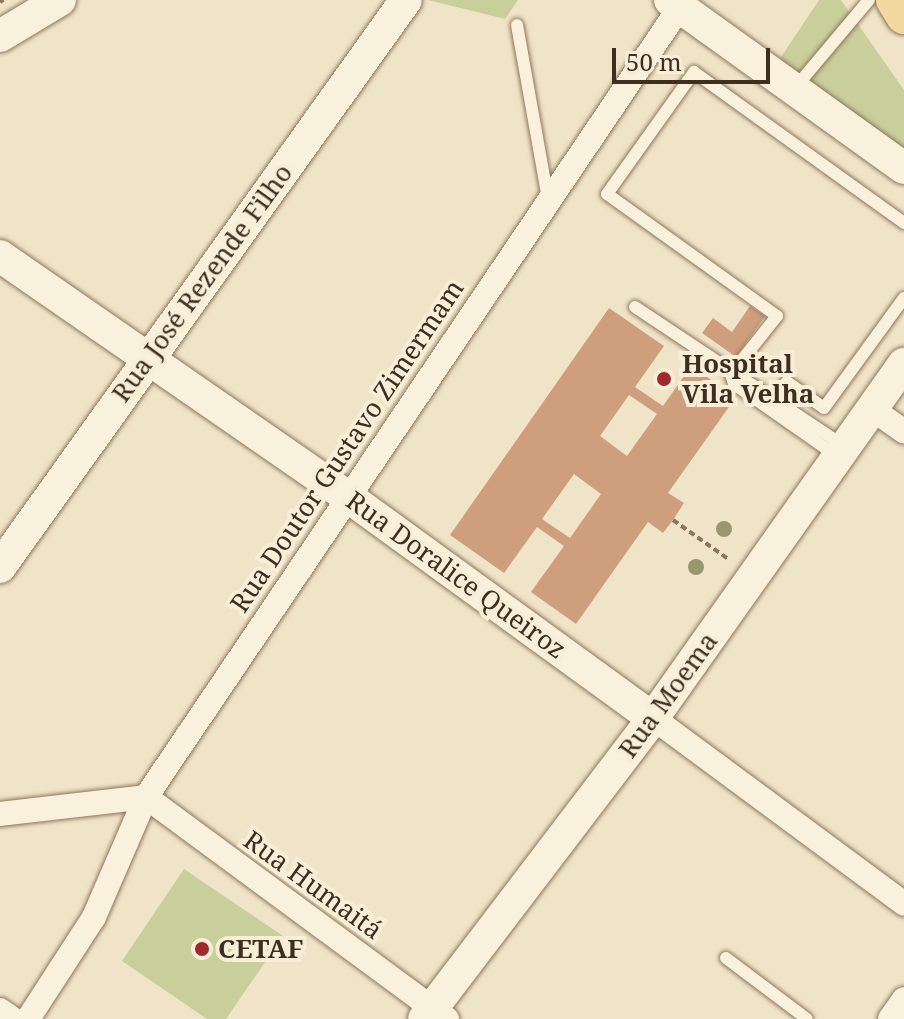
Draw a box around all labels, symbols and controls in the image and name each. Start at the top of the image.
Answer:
scale bar [616,32,774,82]
text: 50 m [626,45,682,78]
street label: Rua José Rezende Filho [105,158,299,408]
street label: Rua Doutor Gustavo Zimermam [224,274,470,618]
place label: Hospital Vila Velha [682,348,814,410]
marker: Hospital Vila Velha [653,368,675,390]
street label: Rua Doralice Queiroz [340,485,572,665]
street label: Rua Moema [612,626,724,764]
street label: Rua Humaitá [238,824,388,946]
place label: CETAF [218,933,304,965]
marker: CETAF [193,940,211,958]

